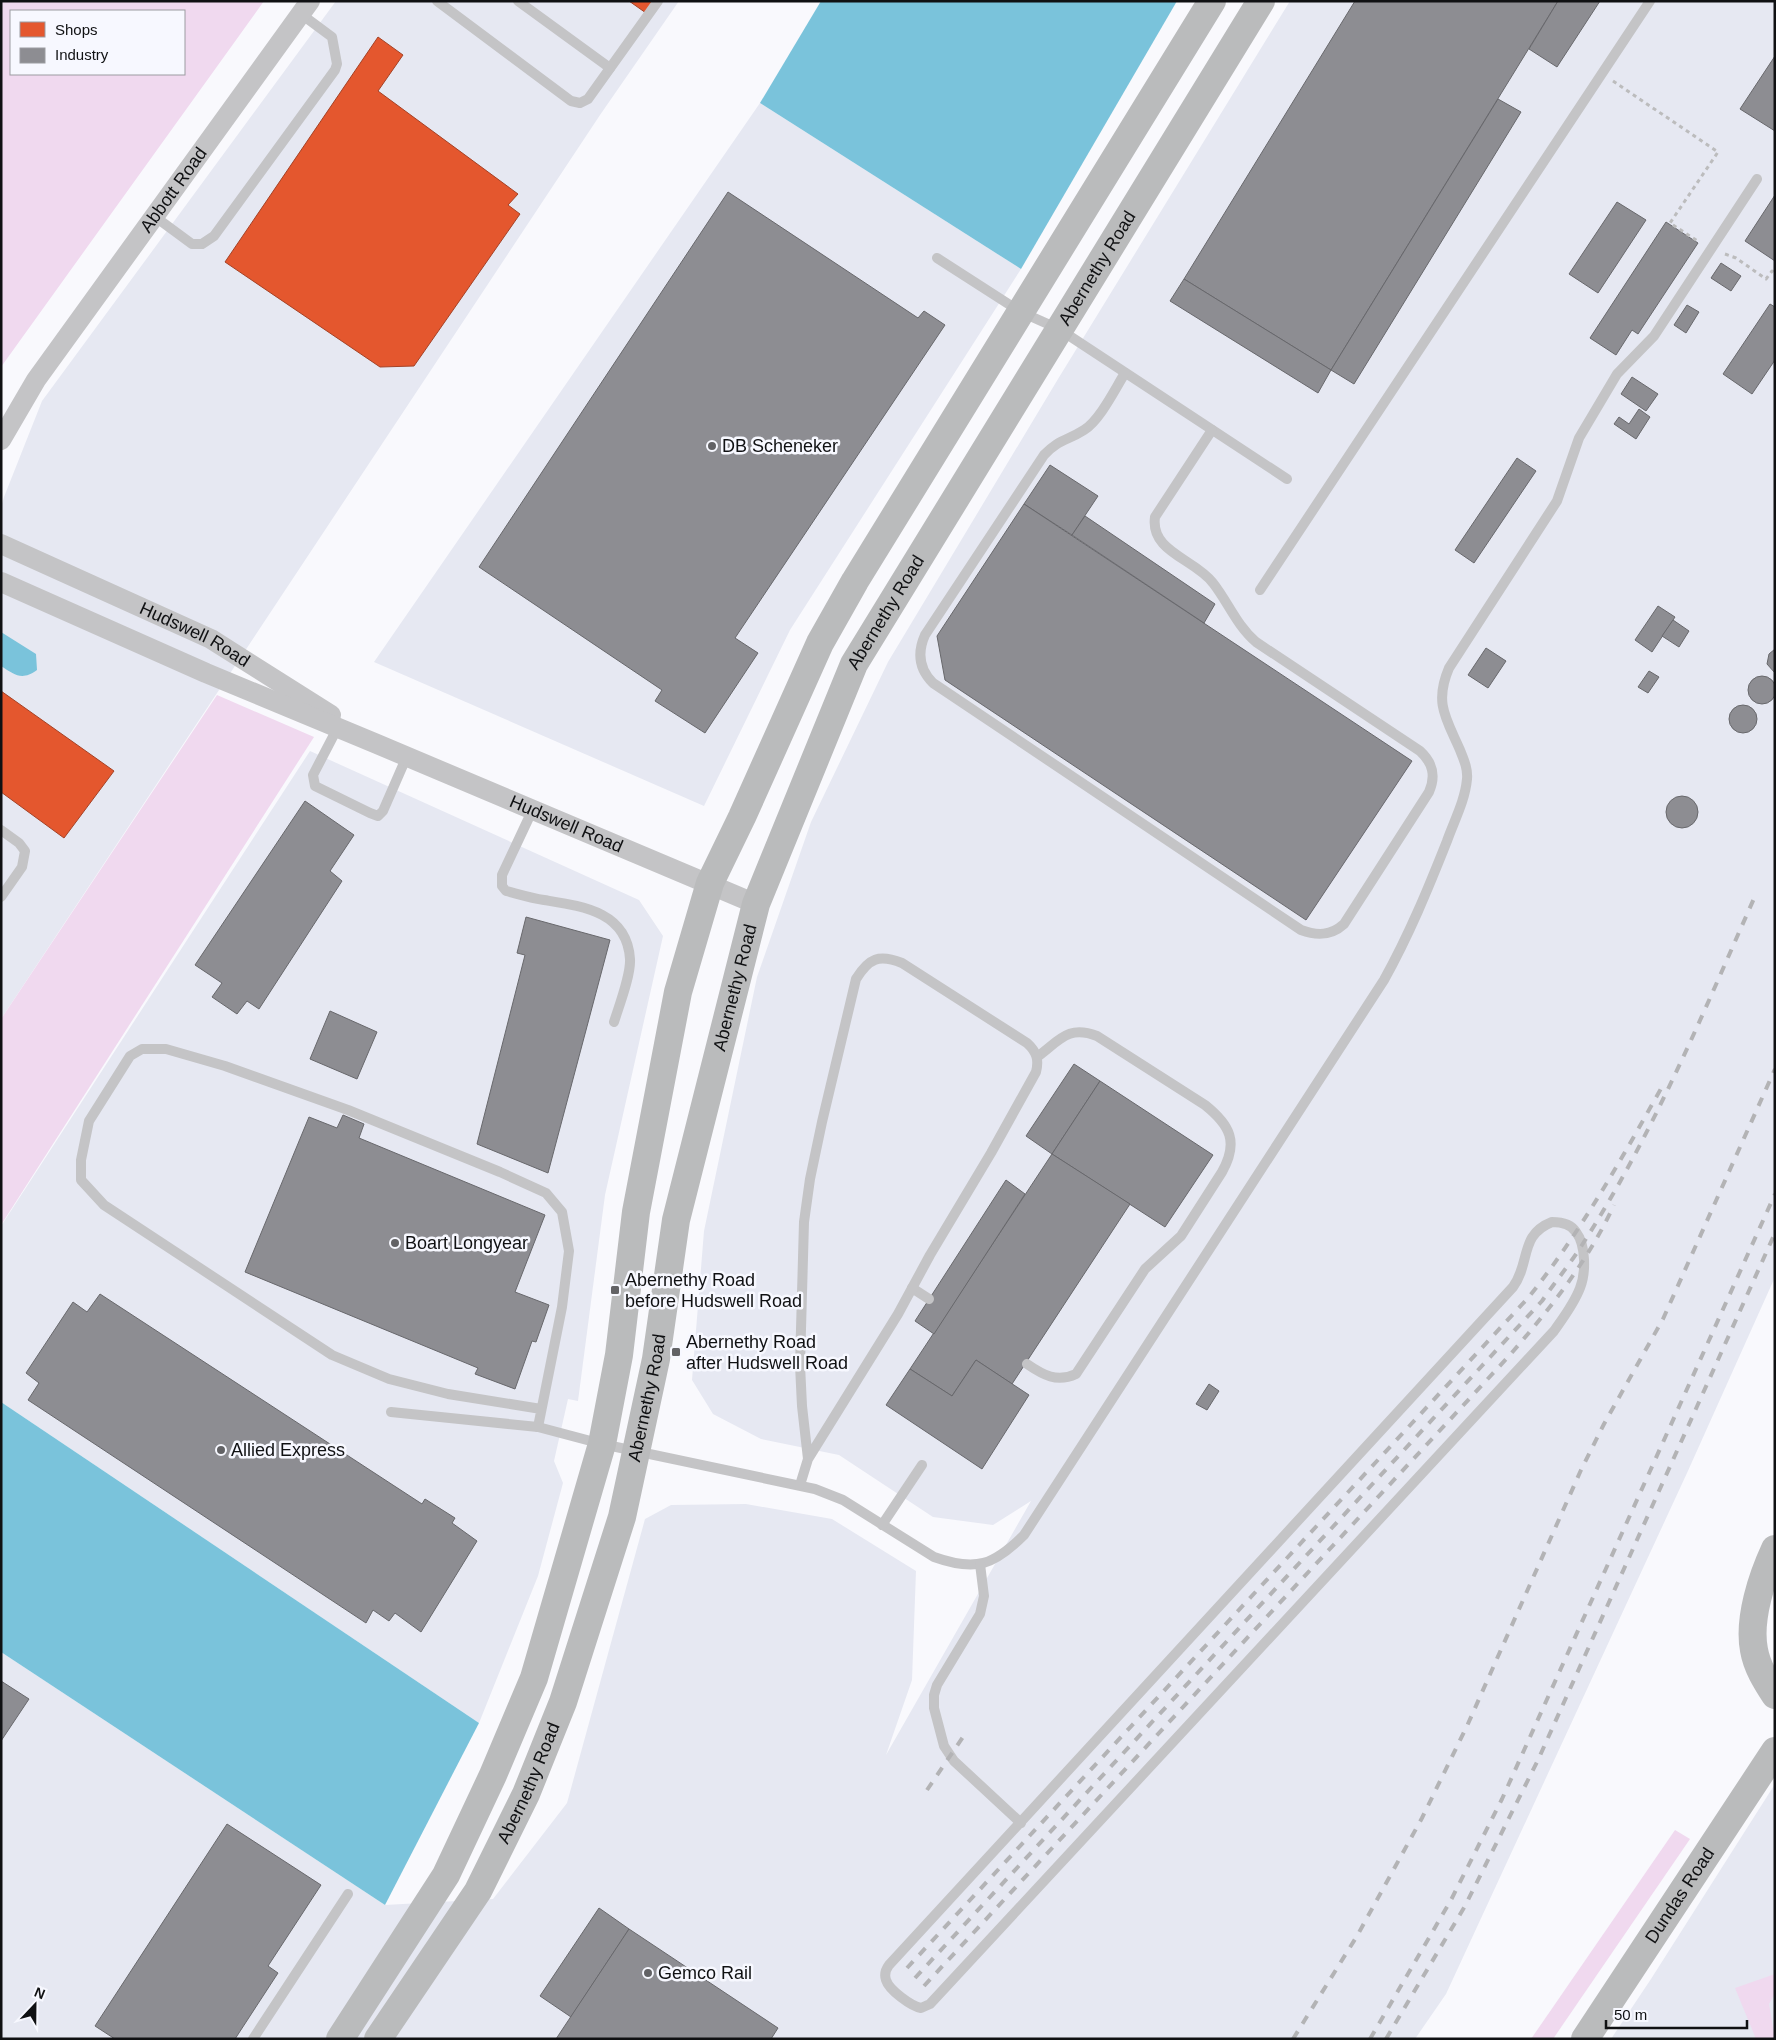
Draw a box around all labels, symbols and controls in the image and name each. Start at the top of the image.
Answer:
legend [10,10,185,75]
text: Shops [55,21,98,38]
text: Industry [55,46,109,63]
street label: Abbott Road [136,143,211,236]
street label: Abernethy Road [1054,207,1140,329]
place label: DB Scheneker [722,436,838,456]
marker: DB Scheneker [706,440,718,452]
street label: Abernethy Road [843,552,928,673]
street label: Hudswell Road [137,598,254,671]
street label: Hudswell Road [507,791,626,857]
street label: Abernethy Road [709,922,761,1053]
place label: Boart Longyear [405,1233,528,1253]
marker: Boart Longyear [389,1237,401,1249]
place label: Abernethy Road before Hudswell Road [625,1270,802,1311]
marker: Abernethy Road before Hudswell Road [609,1284,621,1296]
place label: Abernethy Road after Hudswell Road [686,1332,848,1373]
street label: Abernethy Road [624,1333,669,1464]
marker: Abernethy Road after Hudswell Road [670,1346,682,1358]
place label: Allied Express [231,1440,345,1460]
marker: Allied Express [215,1444,227,1456]
street label: Abernethy Road [493,1720,564,1847]
street label: Dundas Road [1641,1844,1718,1947]
place label: Gemco Rail [658,1963,752,1983]
marker: Gemco Rail [642,1967,654,1979]
north arrow [10,1980,60,2030]
text: N [32,1984,48,2002]
scale bar [1606,1998,1747,2030]
text: 50 m [1614,2006,1647,2023]

